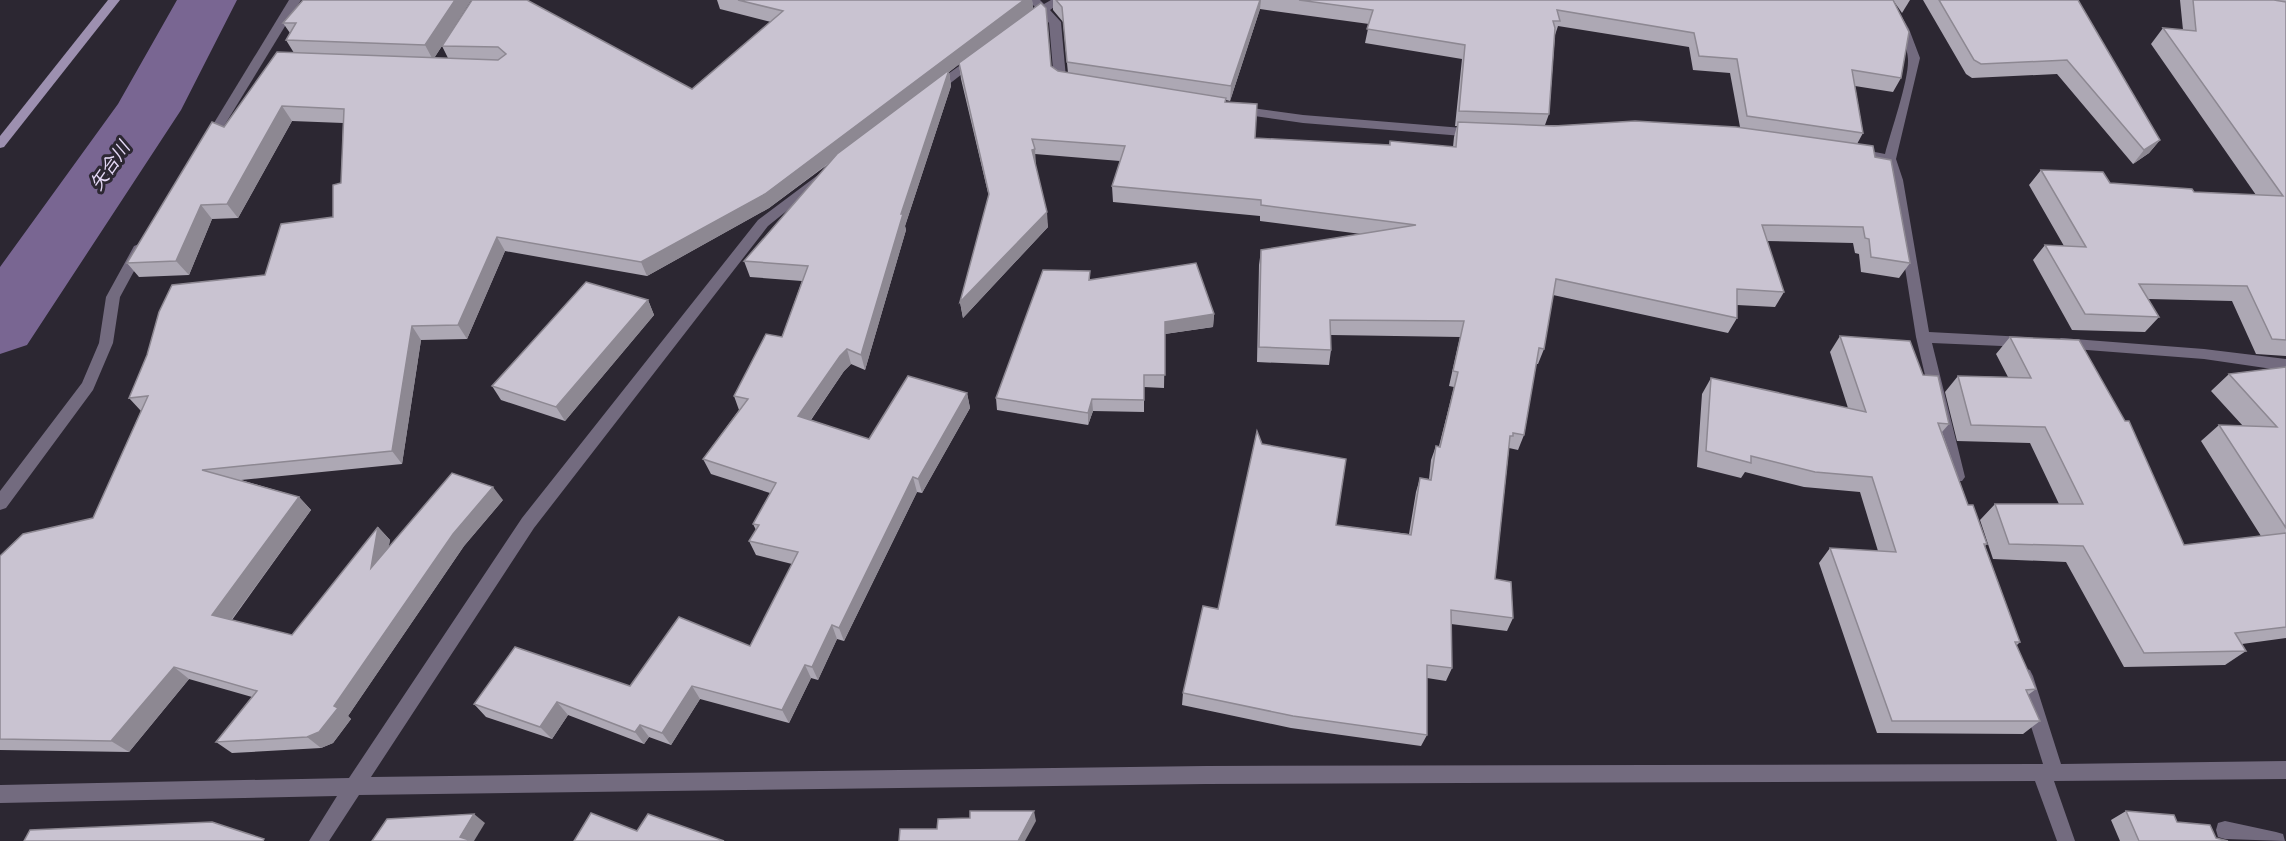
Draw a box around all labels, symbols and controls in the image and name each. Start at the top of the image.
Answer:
water label: 矢合川 [84,135,136,194]

